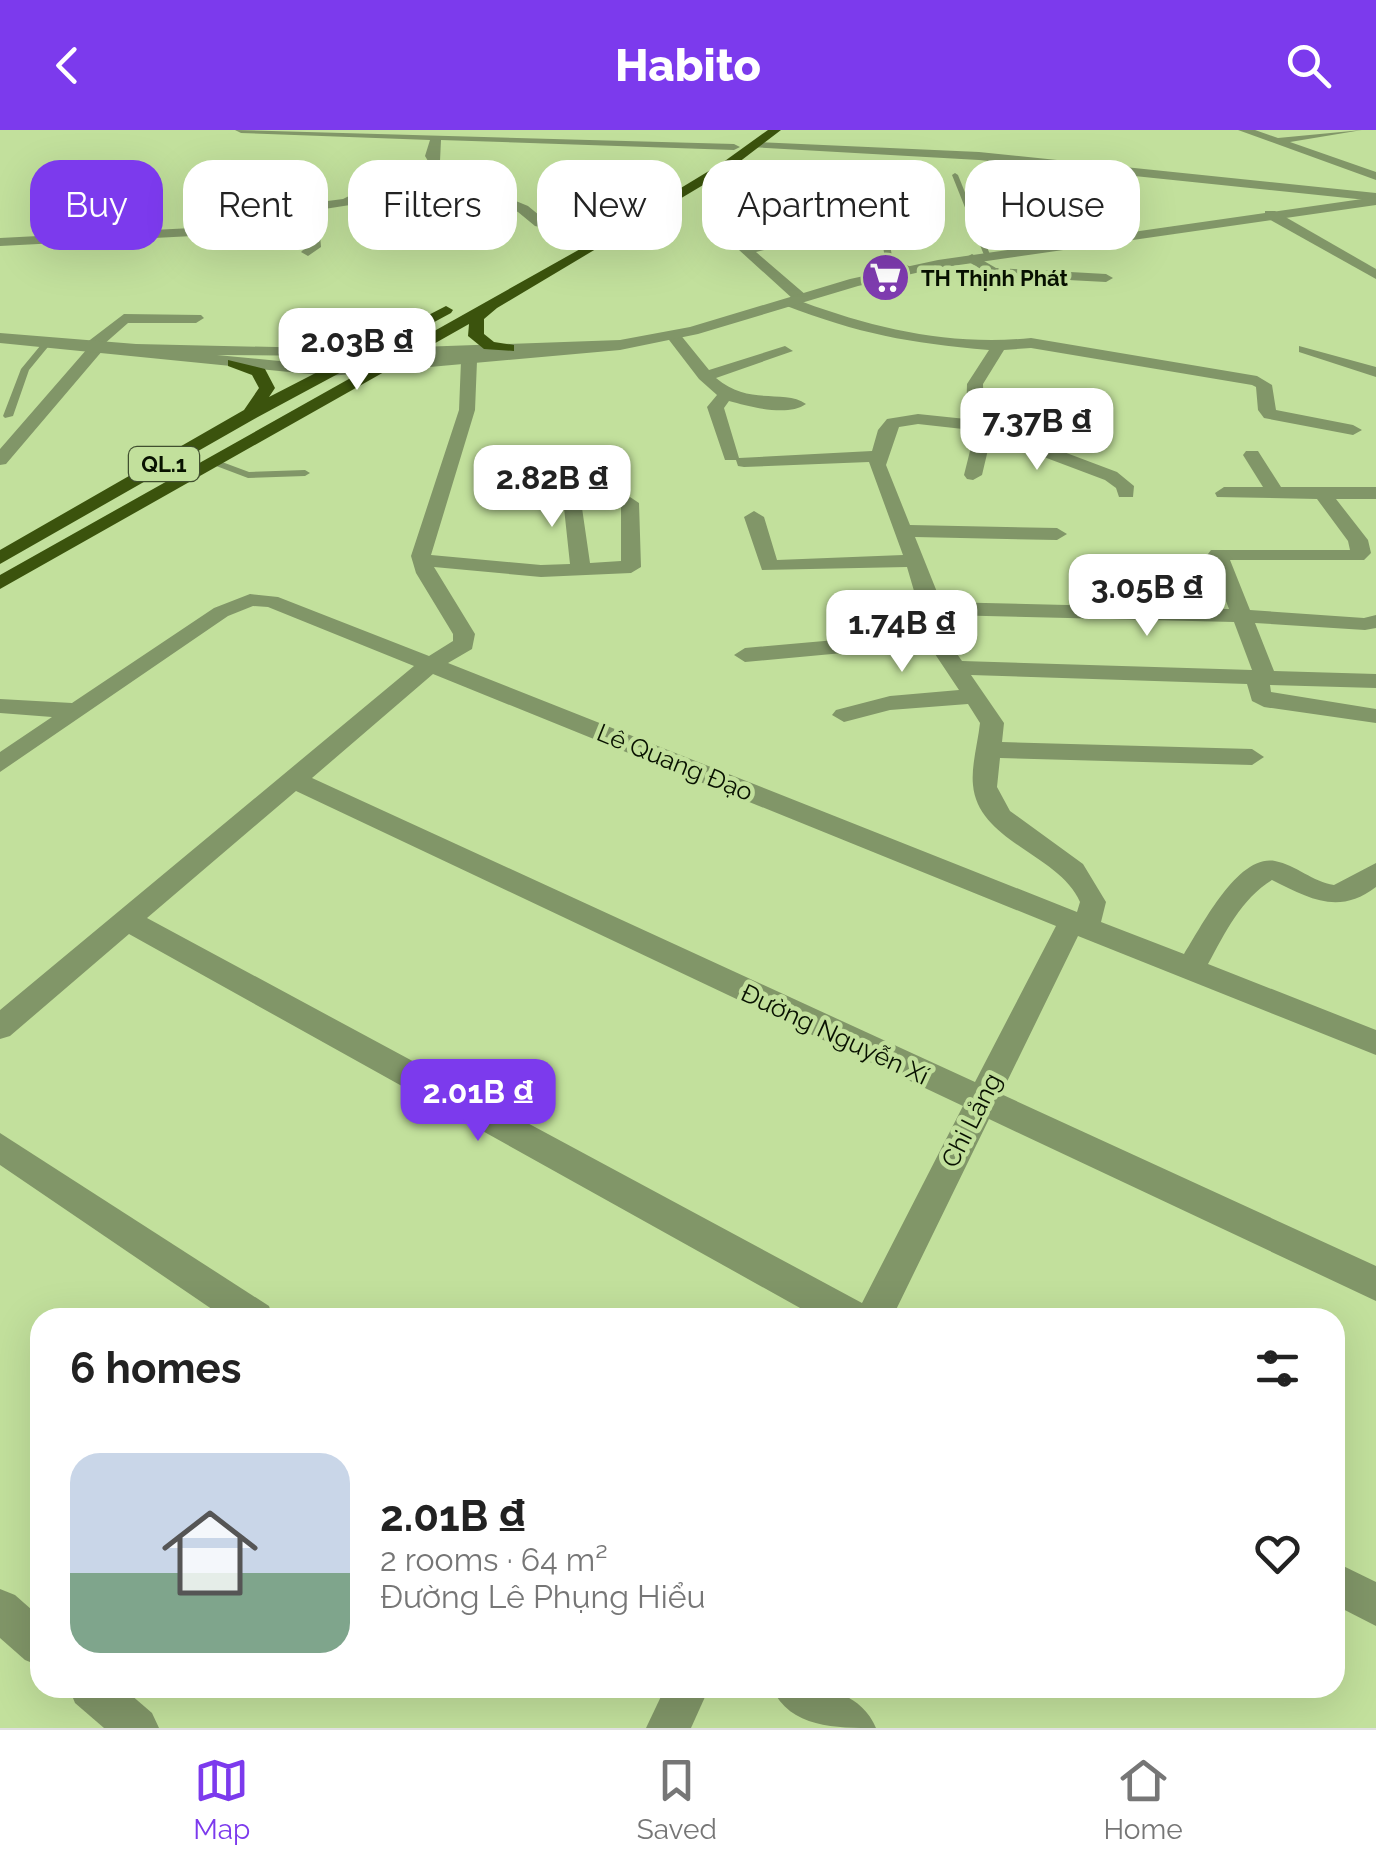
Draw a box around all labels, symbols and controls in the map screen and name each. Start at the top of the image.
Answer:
icon: back [40,38,95,93]
icon: search [1281,38,1336,93]
text: Habito [615,39,761,92]
chip: Buy [30,160,163,250]
chip: Rent [183,160,328,250]
chip: Filters [348,160,517,250]
chip: New [537,160,682,250]
chip: Apartment [702,160,945,250]
chip: House [965,160,1140,250]
supermarket icon: TH Thịnh Phát [860,252,912,304]
place label: TH Thịnh Phát [921,265,1069,291]
pin: 2.03B ₫ [265,308,449,393]
text: 2.03B ₫ [301,322,413,359]
pin: 7.37B ₫ [945,388,1129,473]
text: 7.37B ₫ [982,402,1092,439]
pin: 2.82B ₫ [460,445,644,530]
road number: QL.1 [129,447,199,481]
text: 2.82B ₫ [496,459,608,496]
pin: 3.05B ₫ [1055,554,1239,639]
text: 3.05B ₫ [1091,568,1203,605]
pin: 1.74B ₫ [810,590,994,675]
text: 1.74B ₫ [848,604,956,641]
street label: Lê Quang Đạo [593,717,757,807]
street label: Đường Nguyễn Xí [736,977,934,1091]
pin: 2.01B ₫ [386,1059,570,1144]
street label: Chi Lăng [935,1068,1007,1172]
text: 2.01B ₫ [423,1073,533,1110]
icon: filters [1250,1341,1305,1396]
text: 6 homes [70,1344,241,1393]
text: 2.01B ₫ [380,1492,525,1541]
icon: home [150,1493,270,1613]
icon: heart [1250,1526,1305,1581]
text: 2 rooms · 64 m² [380,1541,608,1578]
text: Đường Lê Phụng Hiểu [380,1578,706,1615]
tab: Map [193,1753,250,1846]
tab: Saved [637,1753,717,1846]
tab: Home [1103,1753,1183,1846]

